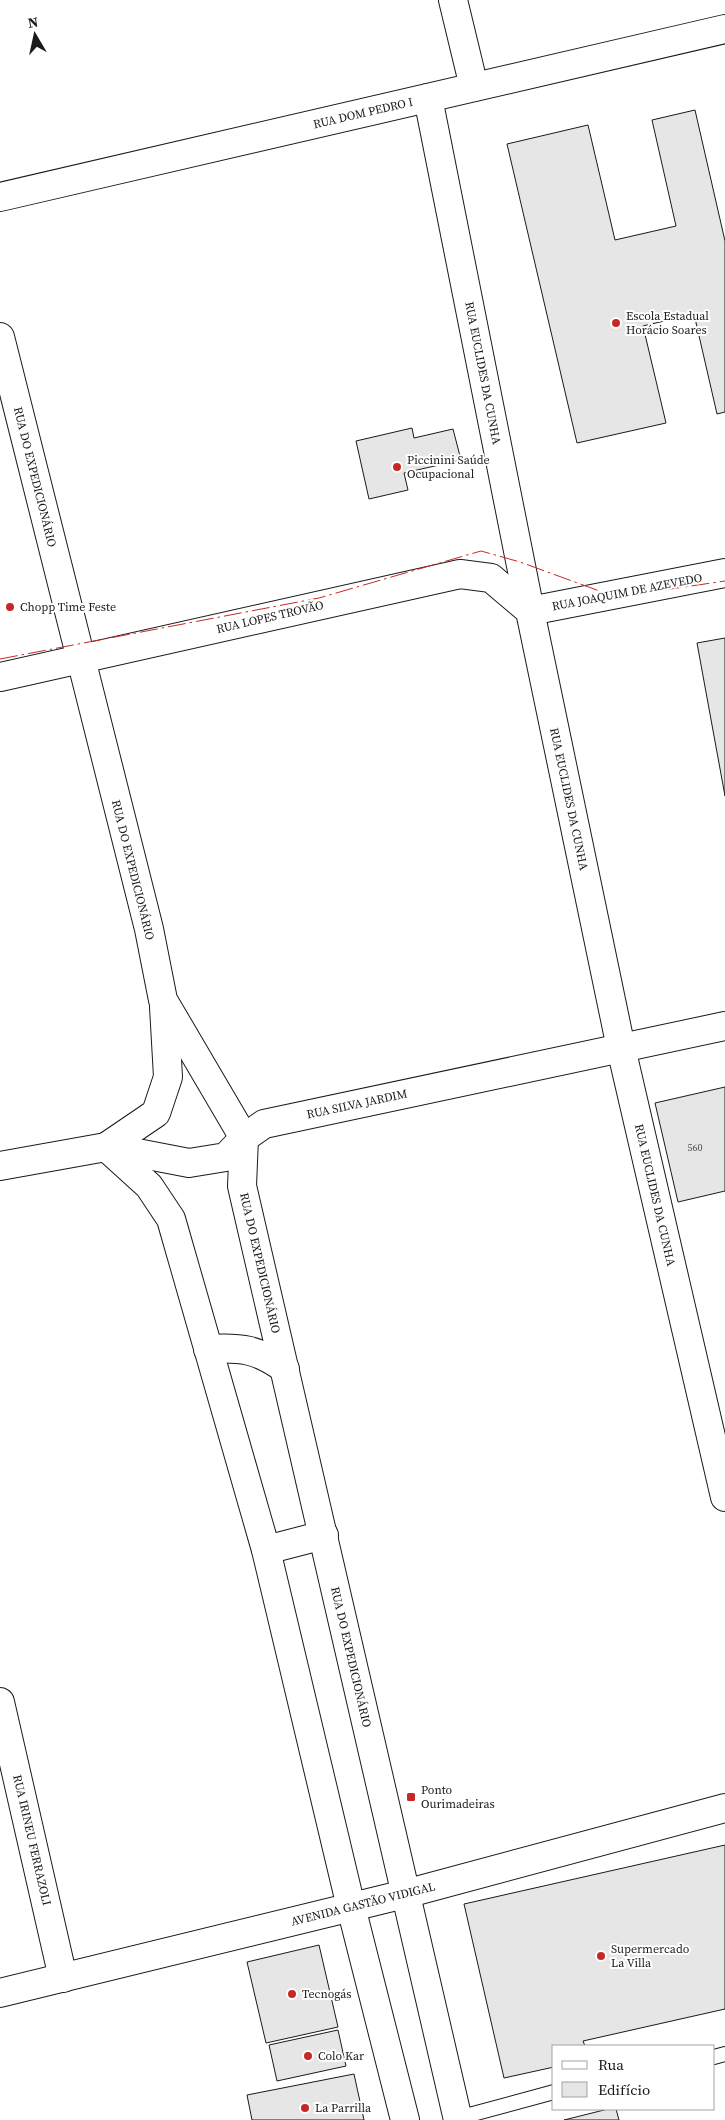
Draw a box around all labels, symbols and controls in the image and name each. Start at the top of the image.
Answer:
north arrow [10,10,60,60]
text: N [26,11,40,33]
street label: RUA DOM PEDRO I [311,94,415,132]
street label: RUA EUCLIDES DA CUNHA [461,300,505,446]
place label: Escola Estadual Horácio Soares [626,308,709,338]
marker: Escola Estadual Horácio Soares [610,317,622,329]
street label: RUA DO EXPEDICIONÁRIO [10,405,60,549]
place label: Piccinini Saúde Ocupacional [407,452,490,482]
marker: Piccinini Saúde Ocupacional [391,461,403,473]
street label: RUA JOAQUIM DE AZEVEDO [550,570,704,614]
street label: RUA LOPES TROVÃO [215,597,325,637]
place label: Chopp Time Feste [20,599,116,615]
marker: Chopp Time Feste [4,601,16,613]
street label: RUA EUCLIDES DA CUNHA [546,726,592,872]
street label: RUA DO EXPEDICIONÁRIO [108,798,158,942]
street label: RUA SILVA JARDIM [305,1085,409,1123]
street label: RUA EUCLIDES DA CUNHA [631,1122,679,1268]
house number: 560 [688,1141,703,1154]
street label: RUA DO EXPEDICIONÁRIO [236,1191,284,1335]
street label: RUA DO EXPEDICIONÁRIO [327,1585,375,1729]
street label: RUA IRINEU FERRAZOLI [9,1773,55,1907]
place label: Ponto Ourimadeiras [421,1782,495,1812]
marker: Ponto Ourimadeiras [405,1791,417,1803]
street label: AVENIDA GASTÃO VIDIGAL [289,1878,437,1930]
place label: Supermercado La Villa [611,1941,690,1971]
marker: Supermercado La Villa [595,1950,607,1962]
place label: Tecnogás [302,1986,352,2002]
marker: Tecnogás [286,1988,298,2000]
legend [552,2045,715,2110]
place label: Colo Kar [318,2048,364,2064]
marker: Colo Kar [302,2050,314,2062]
text: Rua [598,2054,624,2075]
text: Edifício [598,2079,650,2100]
place label: La Parrilla [315,2100,372,2116]
marker: La Parrilla [299,2102,311,2114]

